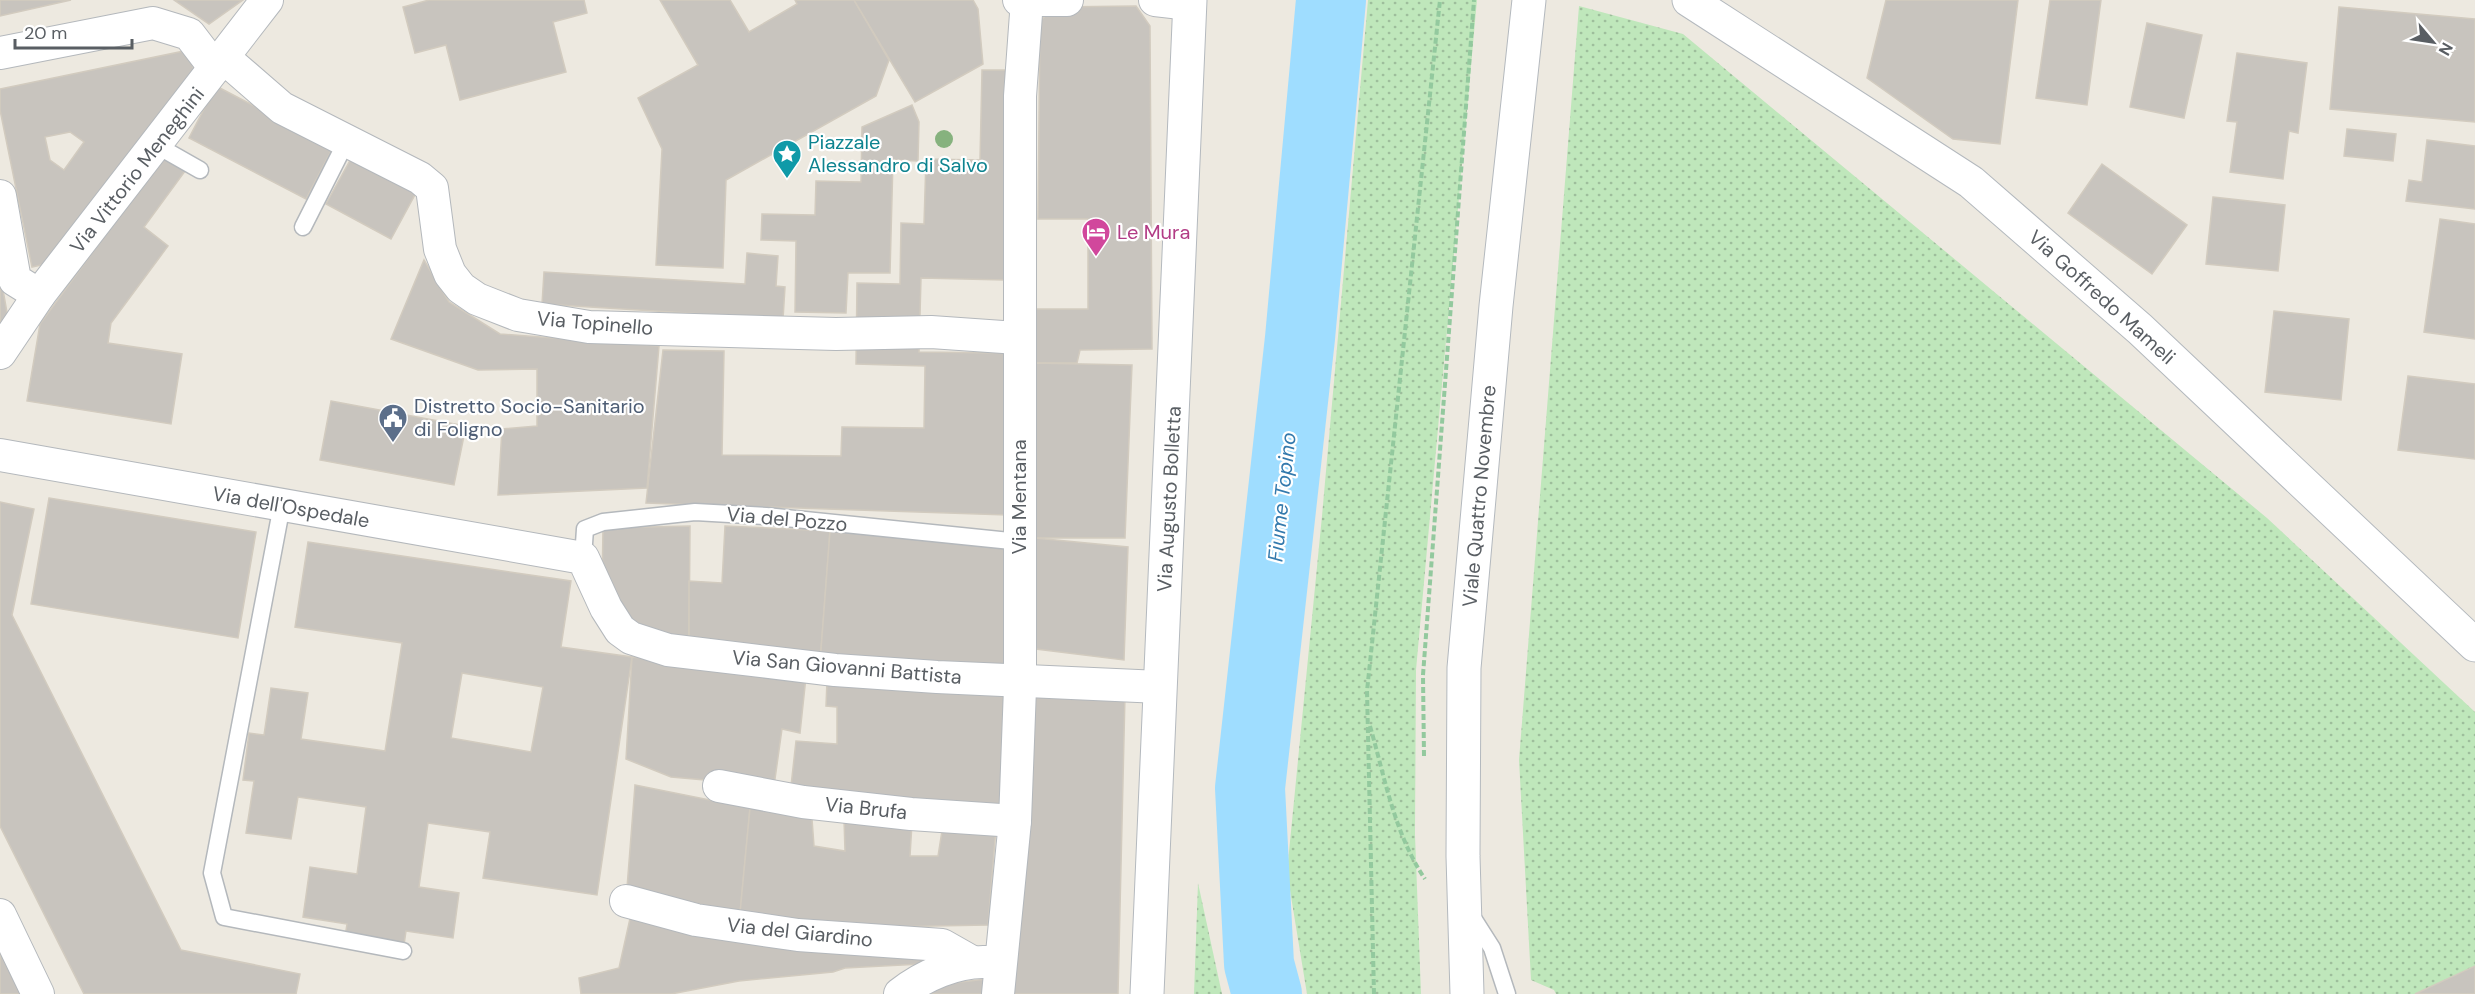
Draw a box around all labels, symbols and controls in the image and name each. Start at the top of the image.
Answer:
scale bar [15,12,132,50]
north arrow [2403,12,2463,72]
text: 20 m [24,21,67,45]
text: N [2434,39,2458,59]
street label: Via Vittorio Meneghini [64,82,210,258]
place label: Piazzale Alessandro di Salvo [808,129,988,178]
place icon: Piazzale Alessandro di Salvo [771,138,803,180]
hotel icon: Le Mura [1080,216,1112,258]
place label: Le Mura [1117,219,1190,245]
street label: Via Goffredo Mameli [2023,224,2181,370]
street label: Via Topinello [536,305,654,341]
street label: Viale Quattro Novembre [1456,384,1502,608]
place label: Distretto Socio-Sanitario di Foligno [414,393,645,442]
public building icon: Distretto Socio-Sanitario di Foligno [377,402,409,444]
street label: Via Augusto Bolletta [1151,405,1187,593]
water label: Fiume Topino [1261,431,1303,563]
street label: Via Mentana [1006,439,1032,555]
street label: Via dell'Ospedale [210,480,372,534]
street label: Via del Pozzo [726,501,848,537]
street label: Via San Giovanni Battista [731,644,963,690]
street label: Via Brufa [824,791,908,825]
street label: Via del Giardino [726,911,874,953]

